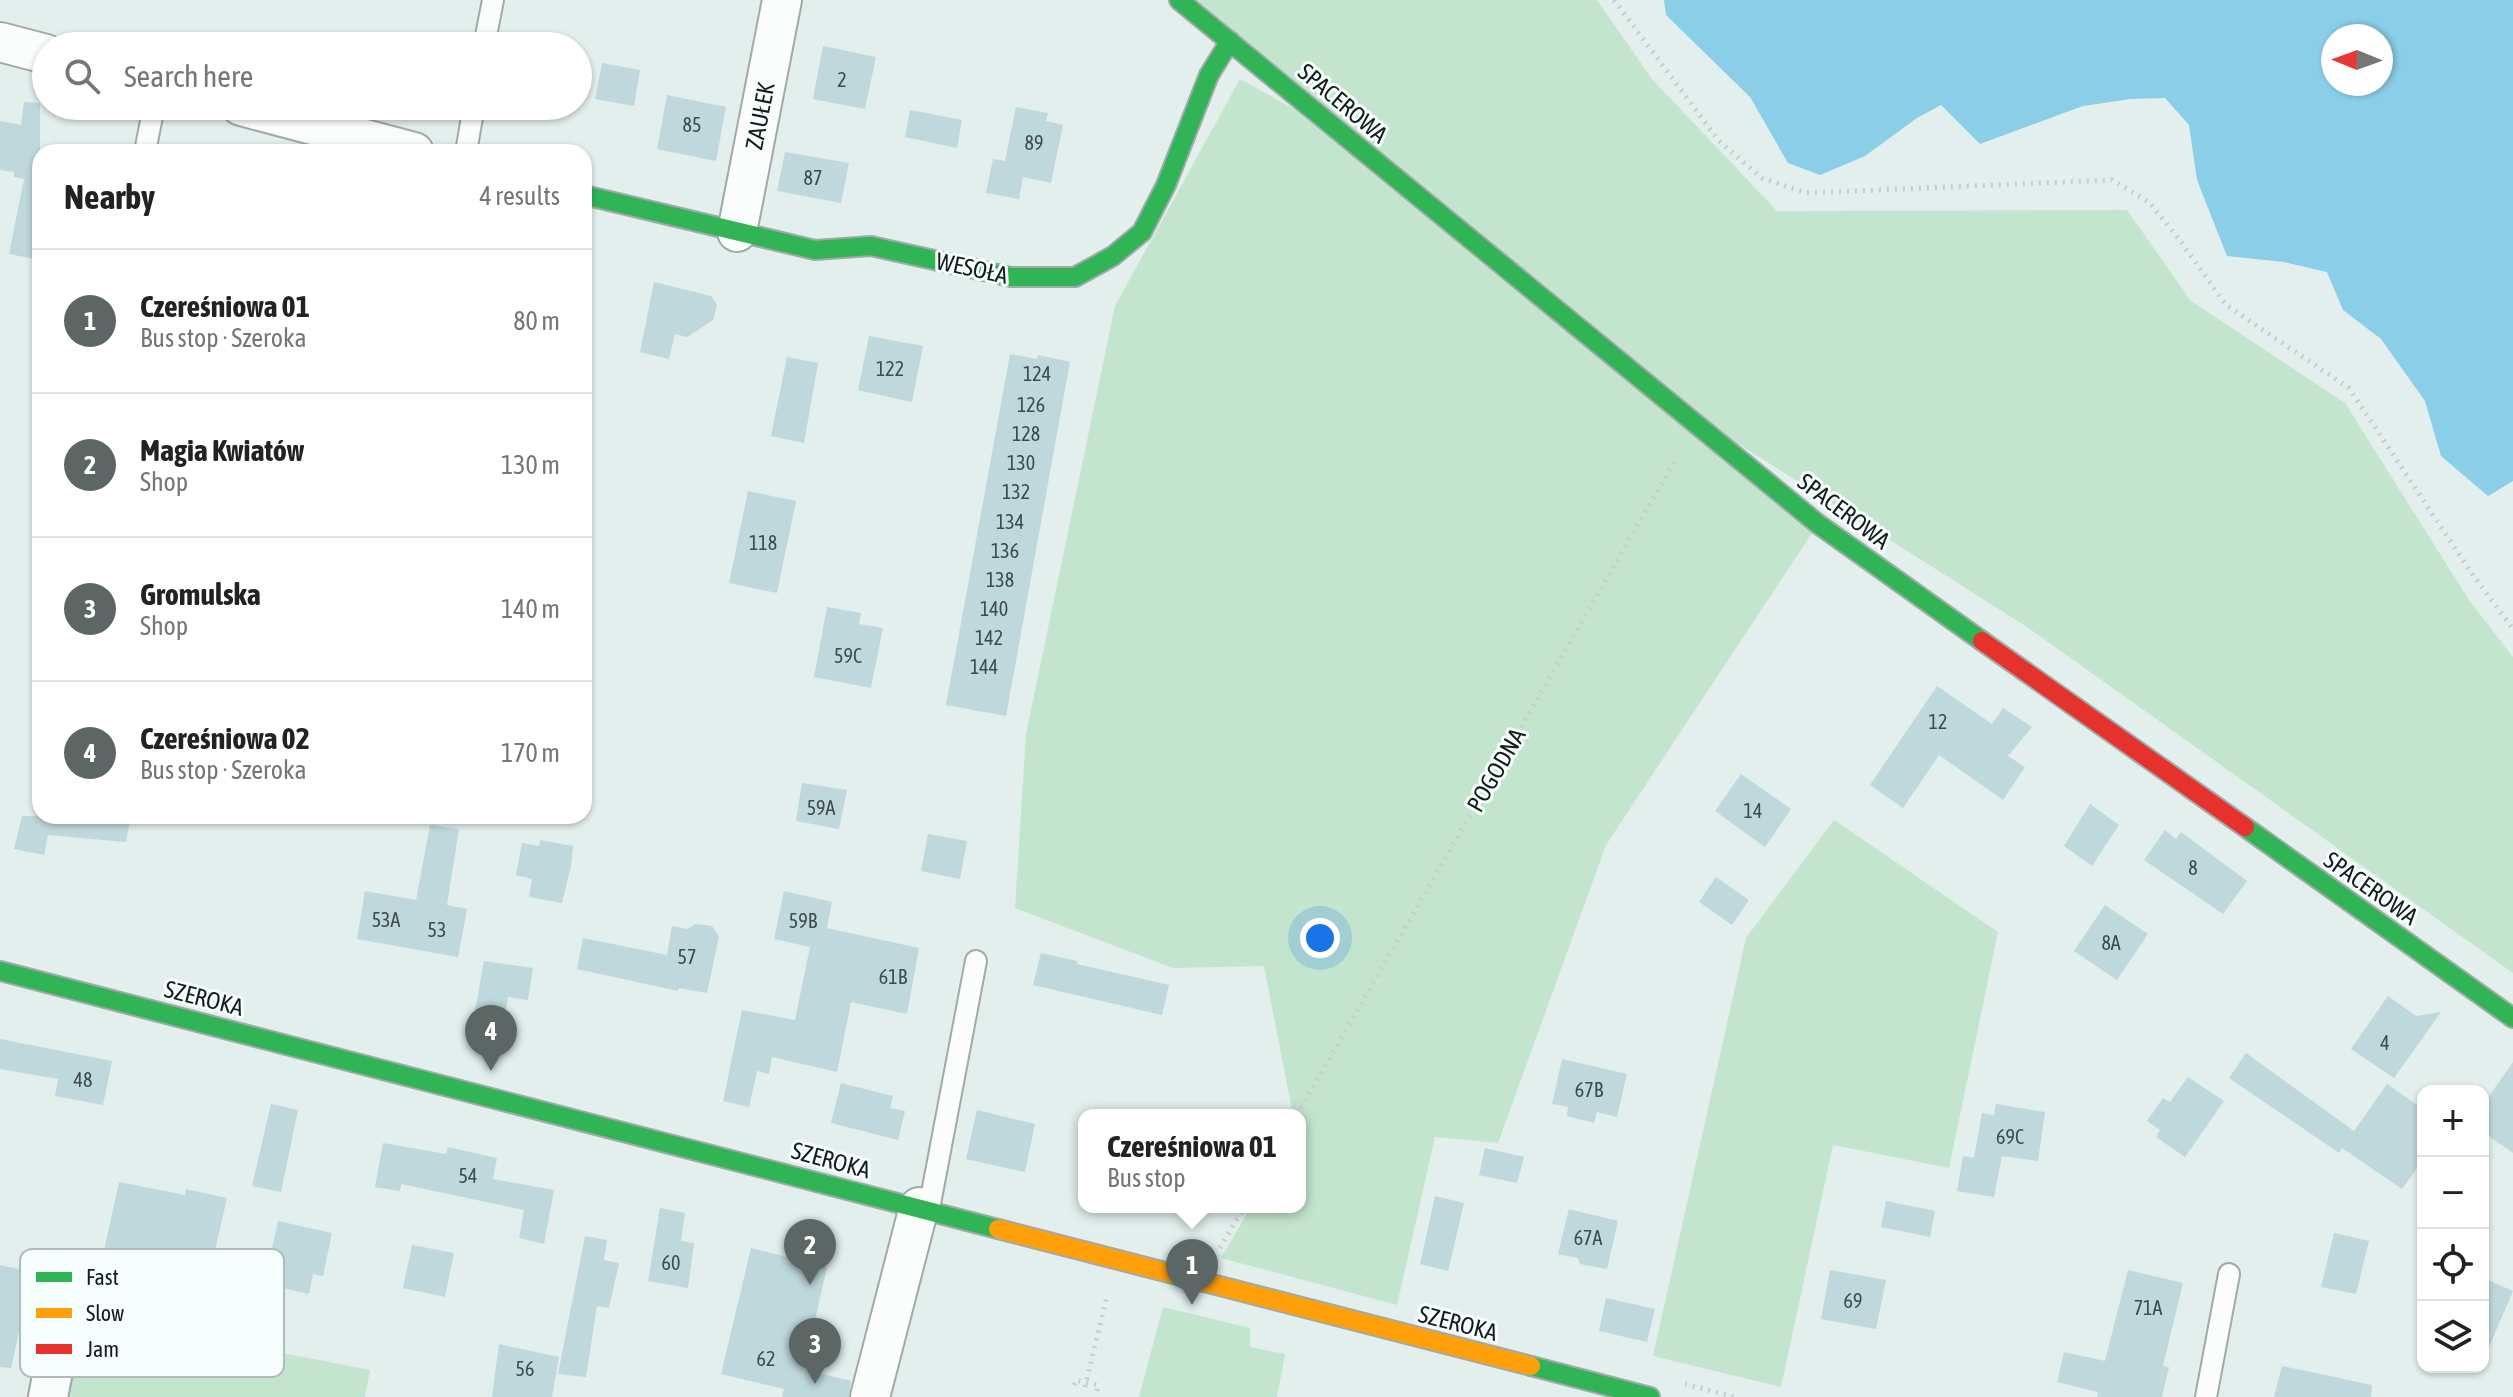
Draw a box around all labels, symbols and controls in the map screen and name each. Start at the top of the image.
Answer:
north arrow [2321,24,2393,96]
search box [32,32,592,120]
icon: search [60,54,104,98]
street label: SPACEROWA [1293,58,1393,148]
text: Search here [124,59,253,93]
house number: 2 [837,68,847,91]
street label: ZAUŁEK [740,80,780,152]
house number: 85 [683,113,701,136]
house number: 89 [1025,131,1043,154]
house number: 87 [804,166,822,189]
text: Nearby [64,177,155,216]
text: 4 results [479,181,560,211]
street label: WESOŁA [934,247,1011,289]
text: Czereśniowa 01 [140,289,310,323]
text: 1 [84,306,96,336]
text: 80 m [513,306,560,336]
text: Bus stop · Szeroka [140,323,307,353]
house number: 122 [876,357,904,380]
house number: 124 [1023,362,1051,385]
house number: 126 [1017,393,1045,416]
house number: 128 [1012,422,1040,445]
text: Magia Kwiatów [140,433,305,467]
text: 2 [84,450,96,480]
text: 130 m [501,450,560,480]
house number: 130 [1007,451,1035,474]
text: Shop [140,467,188,497]
street label: SPACEROWA [1793,468,1895,554]
house number: 132 [1002,480,1030,503]
house number: 134 [996,510,1024,533]
house number: 118 [749,531,777,554]
house number: 136 [991,539,1019,562]
house number: 138 [986,568,1014,591]
text: Gromulska [140,577,261,611]
text: 3 [84,594,96,624]
text: 140 m [501,594,560,624]
house number: 140 [980,597,1008,620]
text: Shop [140,611,188,641]
house number: 142 [975,626,1003,649]
house number: 59C [834,644,862,667]
house number: 144 [970,655,998,678]
house number: 12 [1929,710,1947,733]
text: Czereśniowa 02 [140,721,310,755]
street label: POGODNA [1461,723,1531,817]
text: 4 [84,738,96,768]
text: 170 m [501,738,560,768]
text: Bus stop · Szeroka [140,755,307,785]
house number: 59A [807,796,835,819]
house number: 14 [1744,799,1762,822]
street label: SPACEROWA [2319,846,2423,930]
house number: 8 [2188,856,2198,879]
house number: 53A [372,908,400,931]
house number: 59B [789,909,818,932]
house number: 53 [428,918,446,941]
your location [1300,918,1340,958]
house number: 8A [2101,931,2121,954]
house number: 57 [678,945,696,968]
house number: 61B [879,965,908,988]
street label: SZEROKA [162,975,247,1021]
pin: 4 [465,1005,517,1071]
house number: 4 [2380,1031,2390,1054]
house number: 48 [74,1068,92,1091]
house number: 67B [1575,1078,1604,1101]
map controls [2417,1085,2489,1373]
button: + [2417,1085,2489,1157]
popup [1078,1109,1306,1213]
house number: 69C [1996,1125,2024,1148]
text: Czereśniowa 01 [1107,1129,1277,1163]
street label: SZEROKA [789,1137,874,1184]
button: − [2417,1157,2489,1229]
text: Bus stop [1107,1163,1186,1193]
house number: 54 [459,1164,477,1187]
pin: 2 [784,1219,836,1285]
house number: 67A [1574,1226,1602,1249]
button: locate [2417,1229,2489,1301]
pin: 1 [1166,1239,1218,1305]
legend [20,1249,284,1377]
house number: 60 [662,1251,680,1274]
text: Fast [86,1264,119,1290]
house number: 69 [1844,1289,1862,1312]
house number: 71A [2134,1296,2162,1319]
text: Slow [86,1300,124,1326]
street label: SZEROKA [1416,1300,1501,1346]
button: layers [2417,1301,2489,1373]
pin: 3 [789,1318,841,1384]
text: Jam [86,1336,119,1362]
house number: 62 [757,1347,775,1370]
house number: 56 [516,1357,534,1380]

